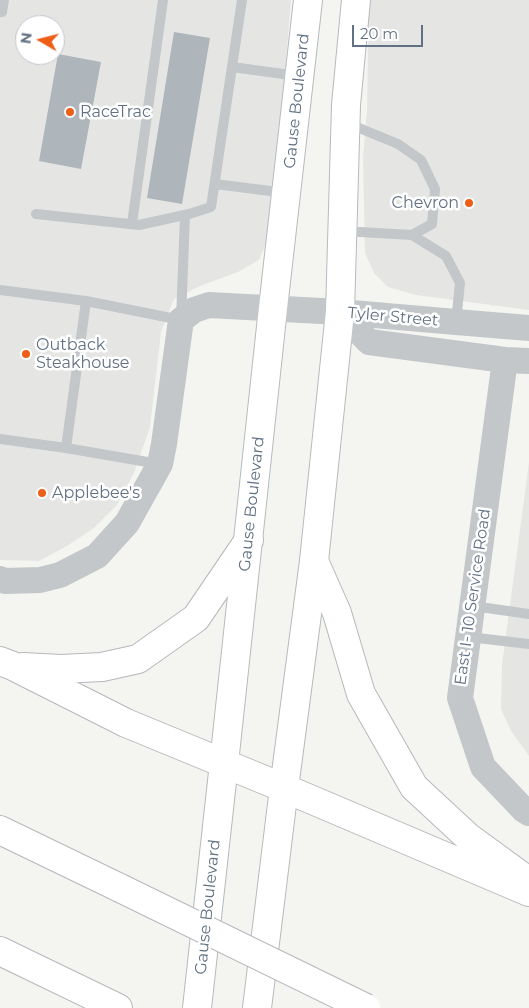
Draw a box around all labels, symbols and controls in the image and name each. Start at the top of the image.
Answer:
north arrow [15,15,65,65]
scale bar [354,15,425,47]
text: 20 m [360,24,398,43]
text: N [16,31,36,45]
street label: Gause Boulevard [280,32,314,170]
place label: RaceTrac [80,102,151,122]
marker: RaceTrac [64,106,76,118]
place label: Chevron [392,193,459,213]
marker: Chevron [463,197,475,209]
street label: Tyler Street [347,303,439,331]
place label: Outback Steakhouse [36,335,130,373]
marker: Outback Steakhouse [20,348,32,360]
street label: Gause Boulevard [235,435,269,573]
place label: Applebee's [52,483,140,503]
marker: Applebee's [36,487,48,499]
street label: East I- 10 Service Road [451,508,495,686]
street label: Gause Boulevard [191,838,225,976]

